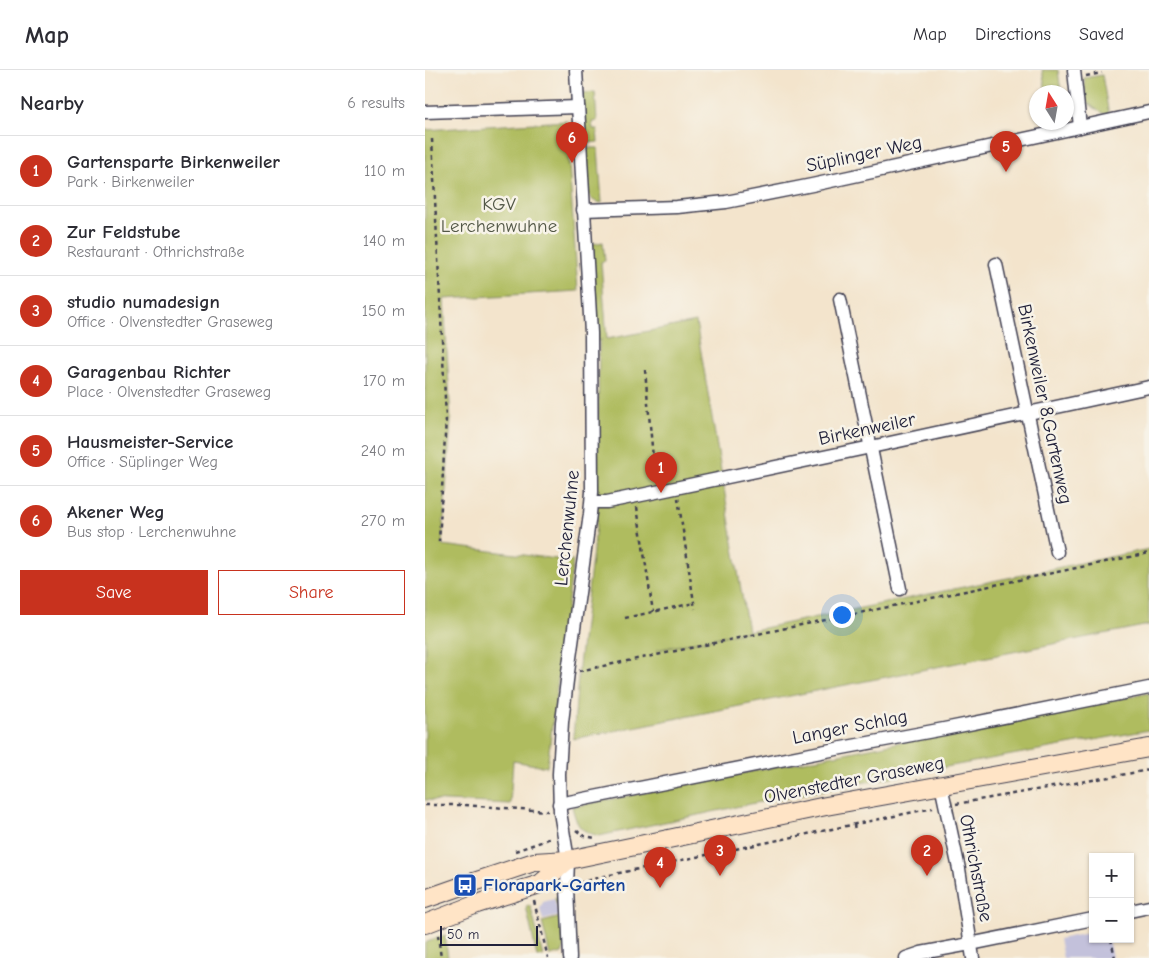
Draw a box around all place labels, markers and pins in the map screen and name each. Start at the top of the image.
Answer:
pin: 6 [556,122,588,163]
pin: 5 [990,131,1022,172]
pin: 1 [645,452,677,493]
pin: 3 [704,835,736,876]
pin: 2 [911,835,943,876]
pin: 4 [644,847,676,888]
bus stop icon: Florapark-Garten [452,872,478,898]
place label: Florapark-Garten [483,874,625,896]

